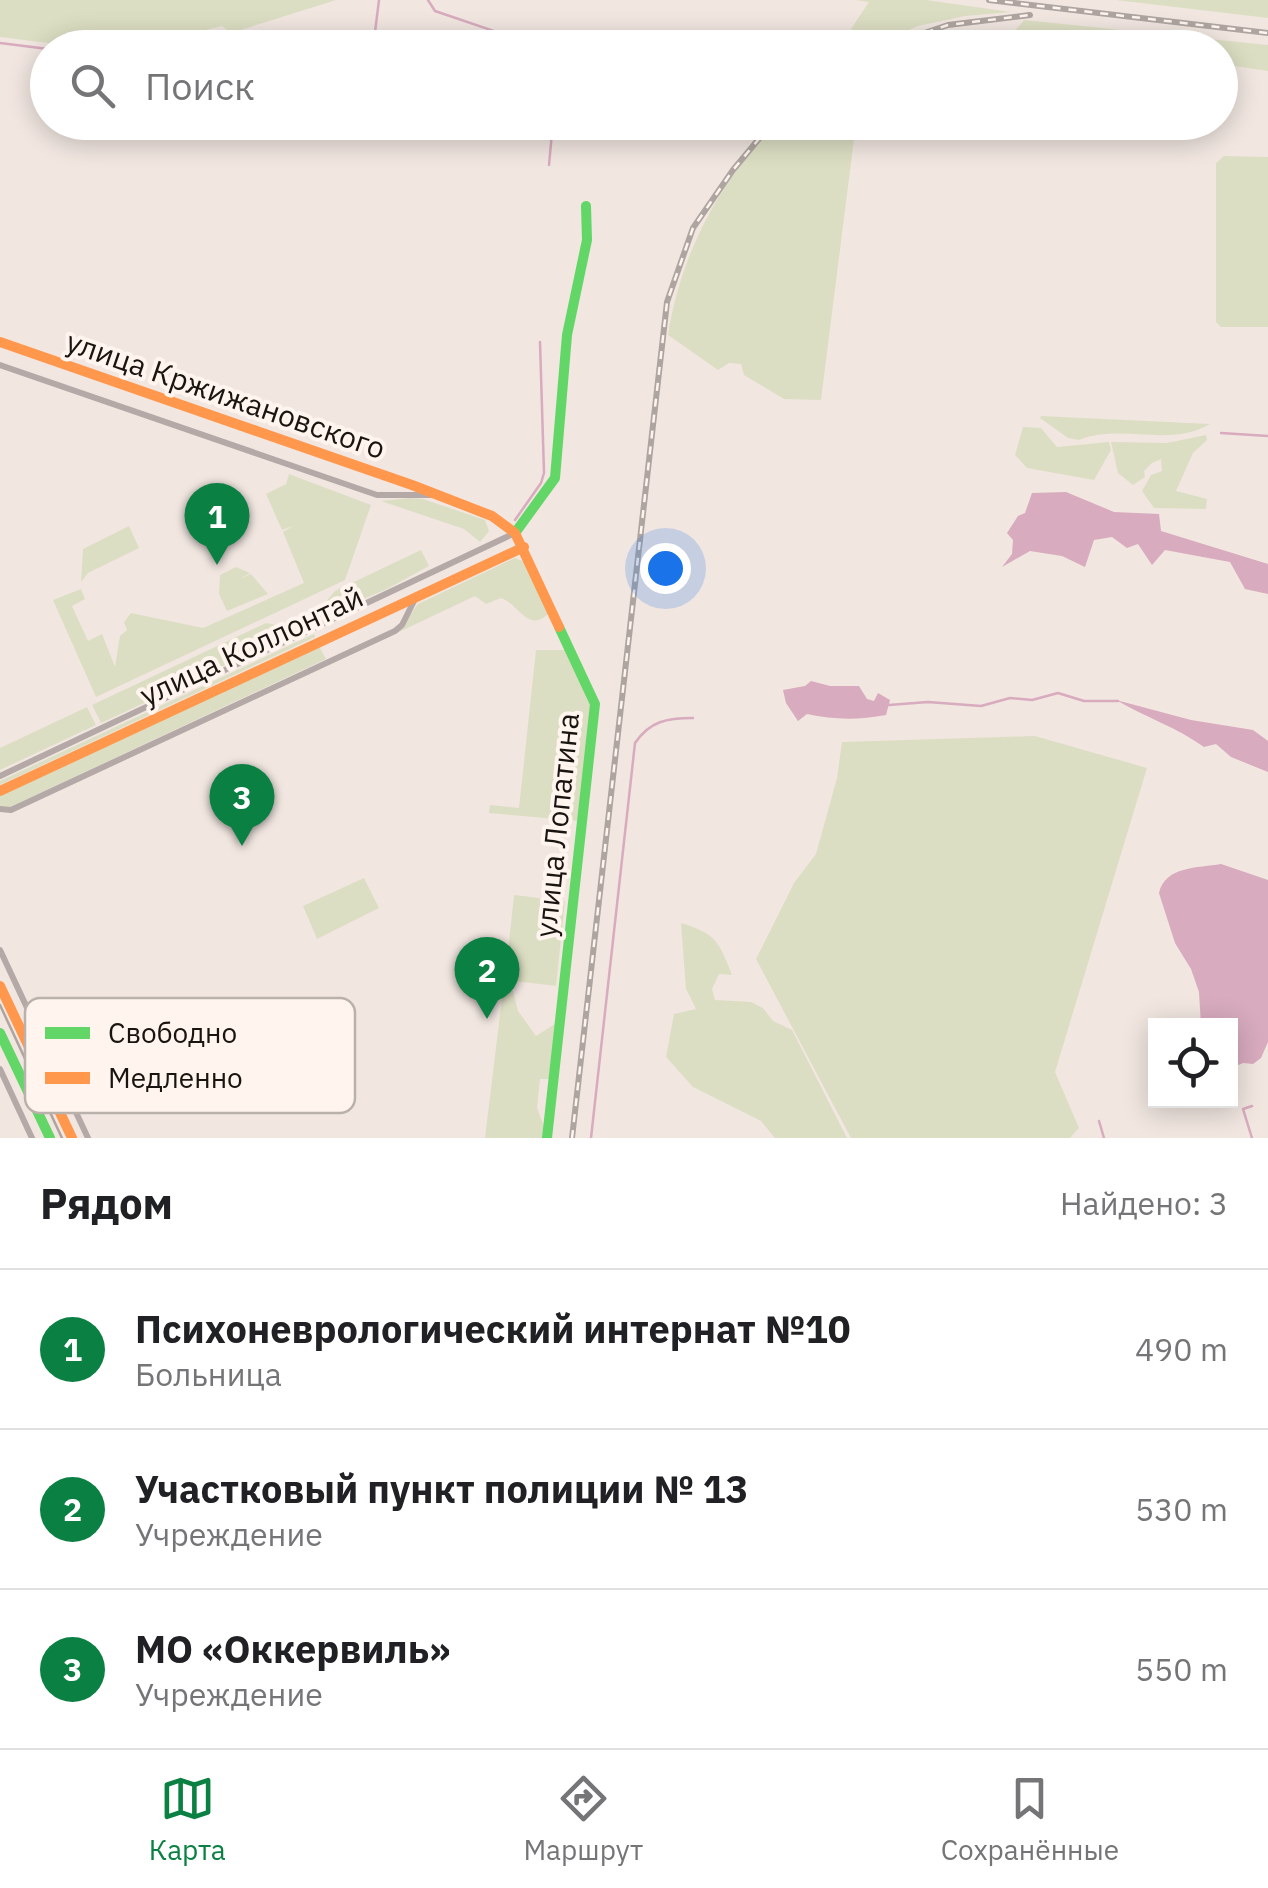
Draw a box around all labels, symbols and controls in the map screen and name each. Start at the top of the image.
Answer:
search box [30,30,1238,140]
icon: search [65,58,120,113]
text: Поиск [145,61,255,110]
street label: улица Кржижановского [61,321,391,467]
pin: 1 [184,482,250,565]
your location [640,543,691,594]
street label: улица Коллонтай [133,576,369,714]
street label: улица Лопатина [525,711,587,939]
pin: 3 [210,764,274,846]
pin: 2 [454,936,520,1019]
legend [25,998,355,1113]
text: Свободно [108,1014,237,1051]
map controls [1148,1018,1238,1108]
button: locate [1148,1018,1238,1108]
text: Медленно [108,1059,243,1096]
text: Рядом [40,1176,173,1231]
text: Найдено: 3 [1060,1182,1228,1224]
text: Психоневрологический интернат №10 [135,1304,851,1353]
text: 1 [63,1328,82,1370]
text: 490 m [1135,1328,1228,1370]
text: Больница [135,1353,282,1395]
text: Участковый пункт полиции № 13 [135,1464,748,1513]
text: 2 [63,1488,82,1530]
text: 530 m [1135,1488,1228,1530]
text: Учреждение [135,1513,323,1555]
text: МО «Оккервиль» [135,1624,450,1673]
text: 3 [63,1648,82,1690]
text: 550 m [1135,1648,1228,1690]
text: Учреждение [135,1673,323,1715]
tab: Карта [149,1771,226,1868]
tab: Маршрут [523,1771,643,1868]
tab: Сохранённые [941,1771,1119,1868]

